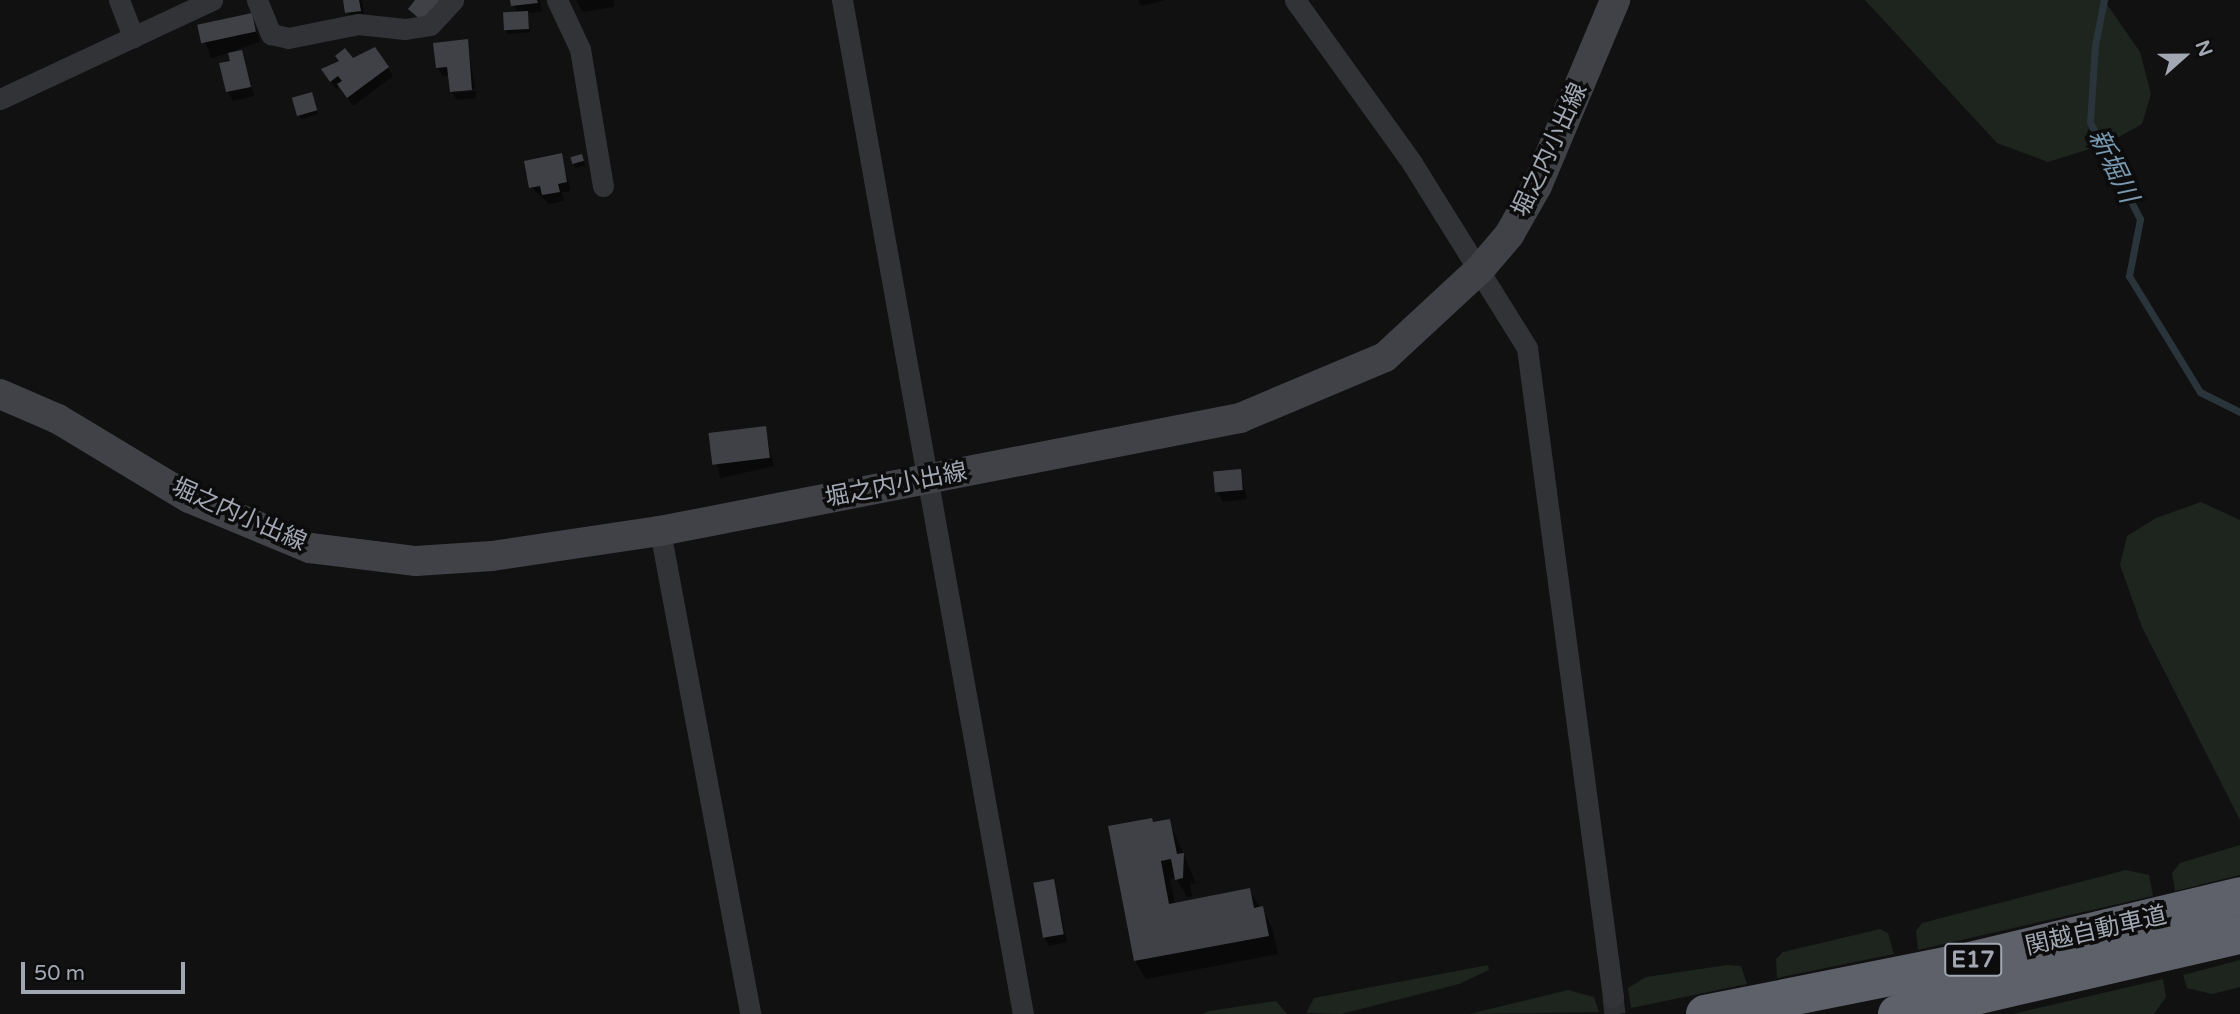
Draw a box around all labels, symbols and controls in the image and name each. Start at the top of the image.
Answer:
north arrow [2149,21,2219,91]
text: N [2191,37,2217,60]
street label: 堀之内小出線 [1507,79,1593,221]
water label: 新堀川 [2082,124,2144,208]
street label: 堀之内小出線 [823,457,969,513]
street label: 堀之内小出線 [167,473,311,557]
street label: 関越自動車道 [2023,901,2169,961]
road number: E17 [1943,940,2003,979]
scale bar [24,948,189,992]
text: 50 m [34,961,85,986]

